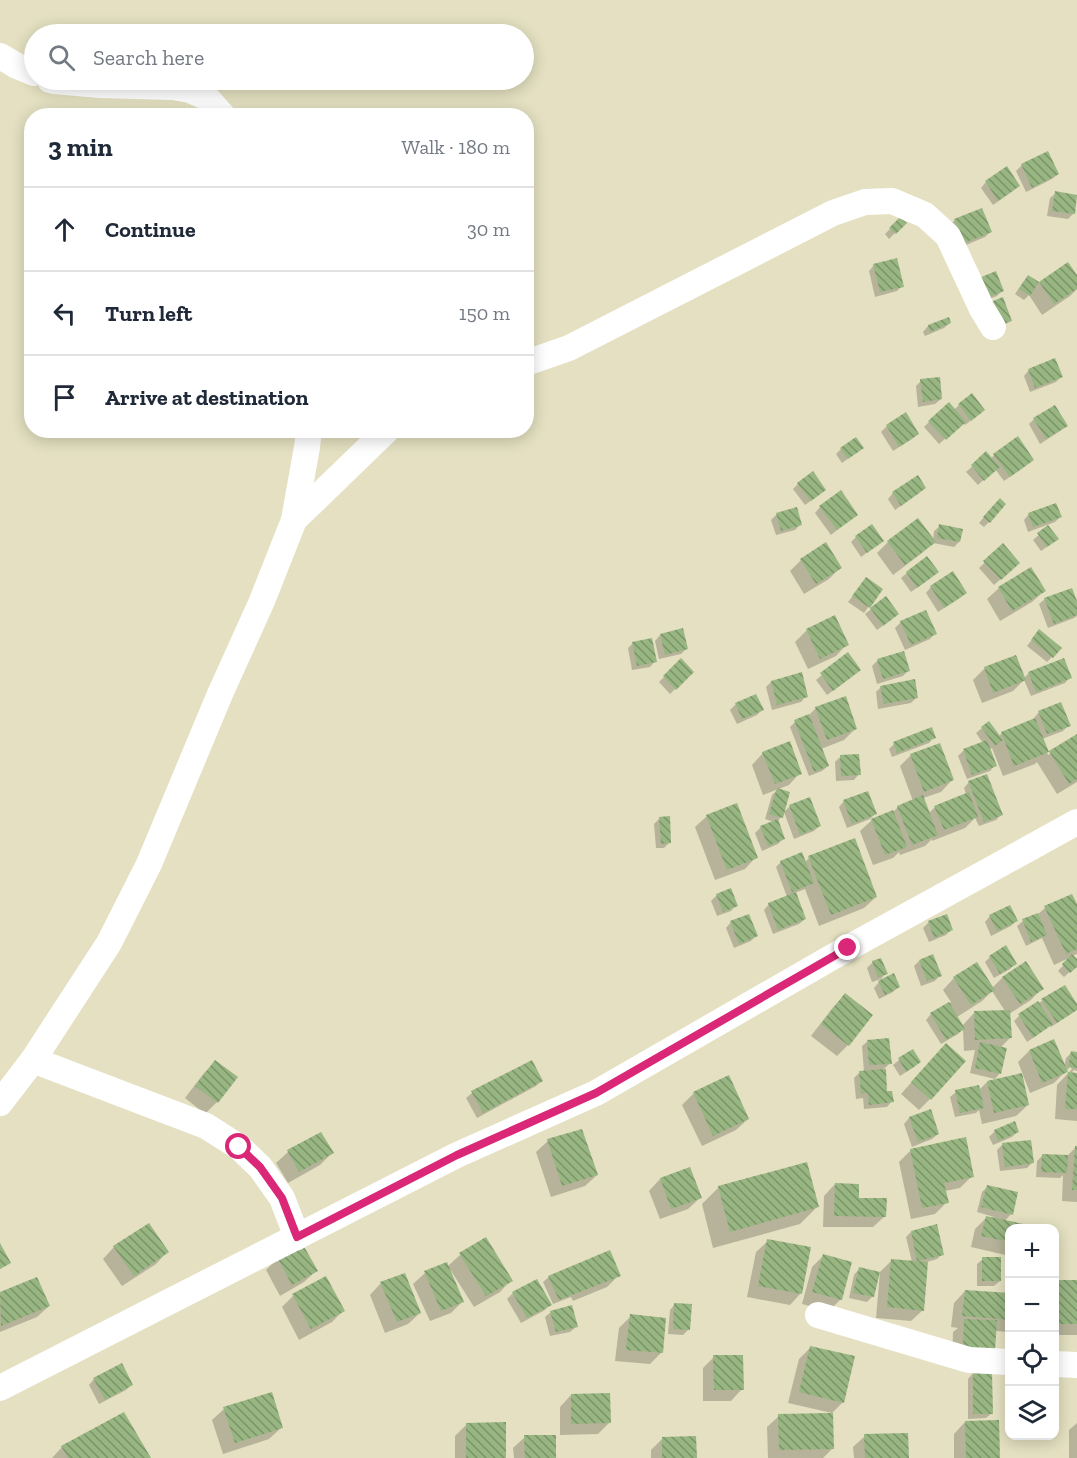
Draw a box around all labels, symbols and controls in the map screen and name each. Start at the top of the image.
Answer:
search box [24,24,534,90]
icon: search [45,41,78,74]
text: Search here [93,44,204,71]
text: 3 min [48,131,113,163]
text: Walk · 180 m [402,135,510,159]
icon: ahead [48,213,81,246]
text: Continue [105,216,196,243]
text: 30 m [467,217,510,241]
icon: left [48,297,81,330]
text: Turn left [105,300,192,327]
text: 150 m [459,301,510,325]
icon: arrive [48,381,81,414]
text: Arrive at destination [105,384,308,411]
route end [834,934,860,960]
route start [225,1133,251,1159]
map controls [1005,1224,1059,1440]
button: + [1005,1224,1059,1278]
button: − [1005,1278,1059,1332]
button: locate [1005,1332,1059,1386]
button: layers [1005,1386,1059,1440]

